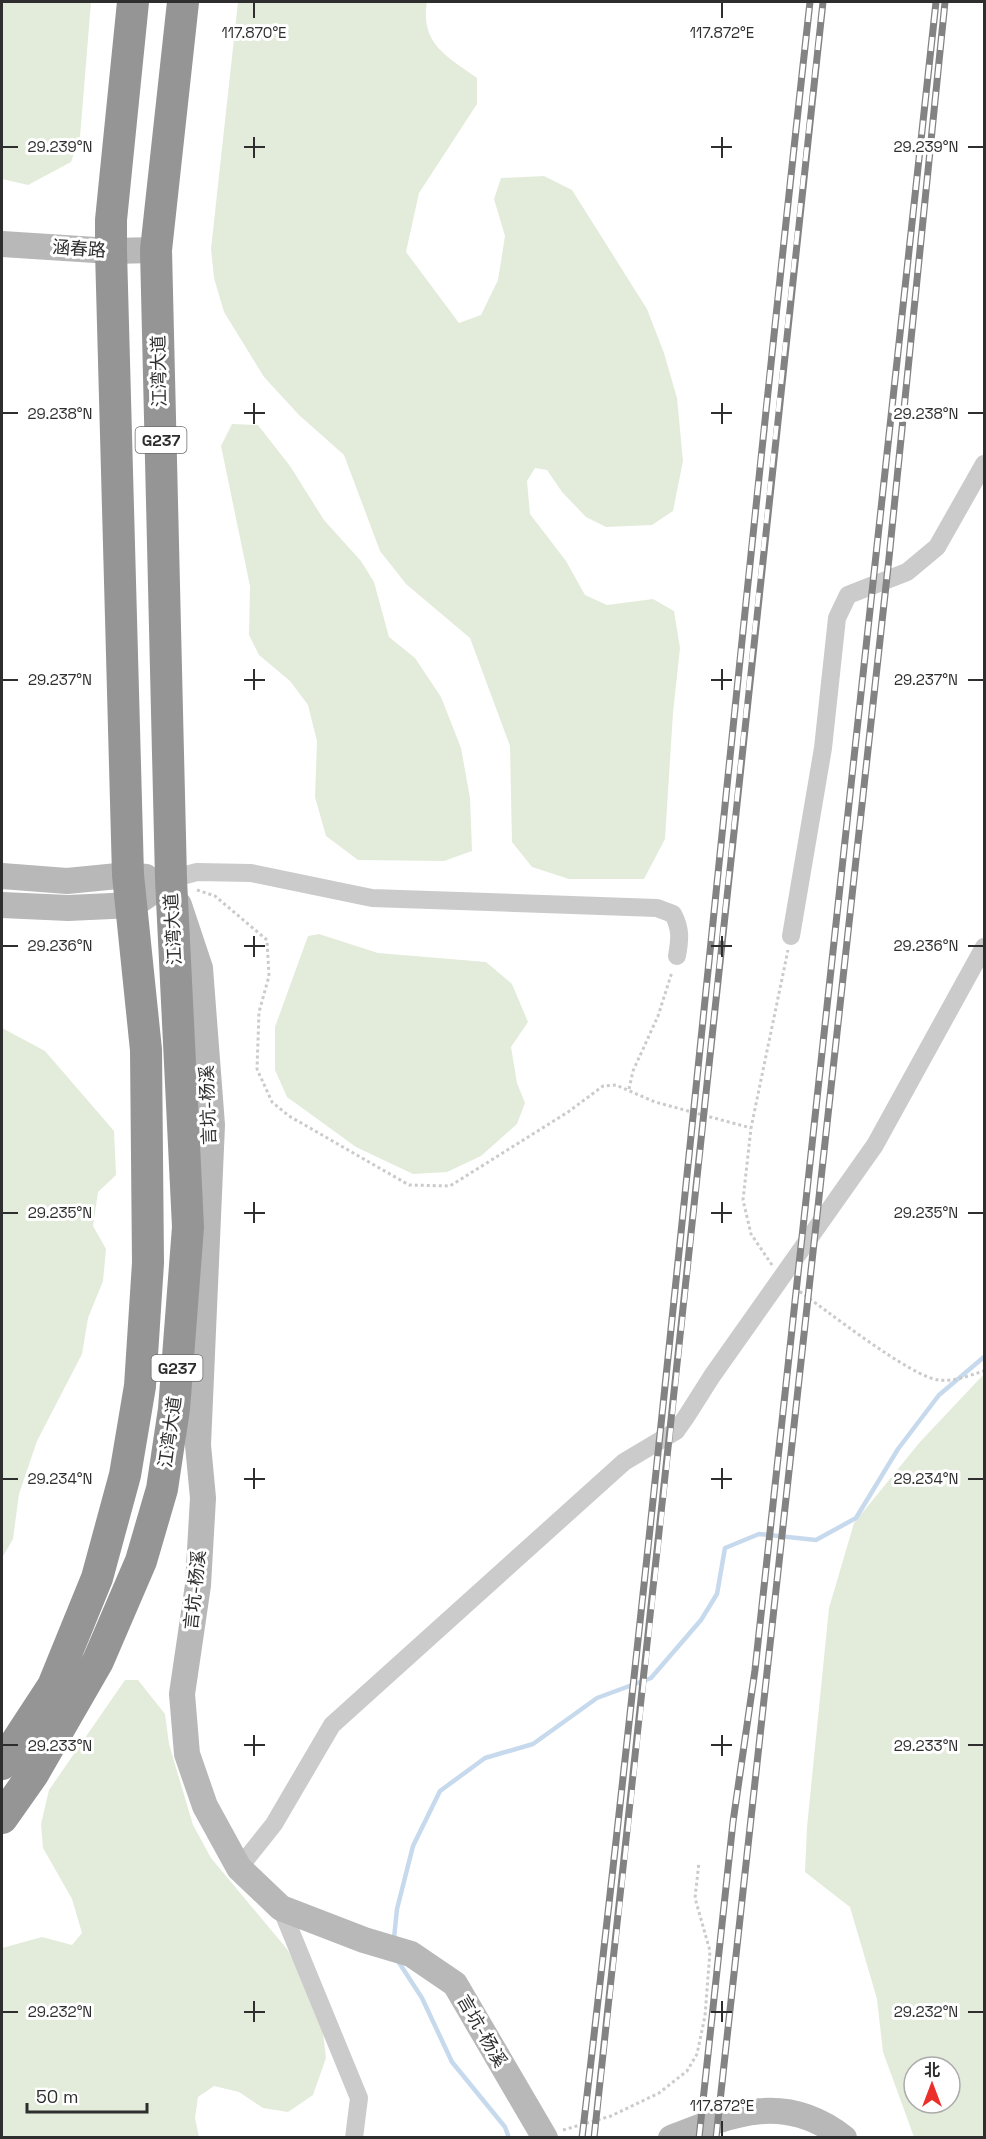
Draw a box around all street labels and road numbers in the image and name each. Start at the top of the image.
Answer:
street label: 涵春路 [51,235,107,262]
street label: 江湾大道 [146,335,171,407]
road number: G237 [136,427,186,453]
street label: 江湾大道 [159,892,186,966]
street label: 言坑-杨溪 [195,1065,220,1145]
road number: G237 [152,1355,202,1381]
street label: 江湾大道 [153,1395,186,1469]
street label: 言坑-杨溪 [179,1549,210,1631]
street label: 言坑-杨溪 [452,1990,512,2071]

